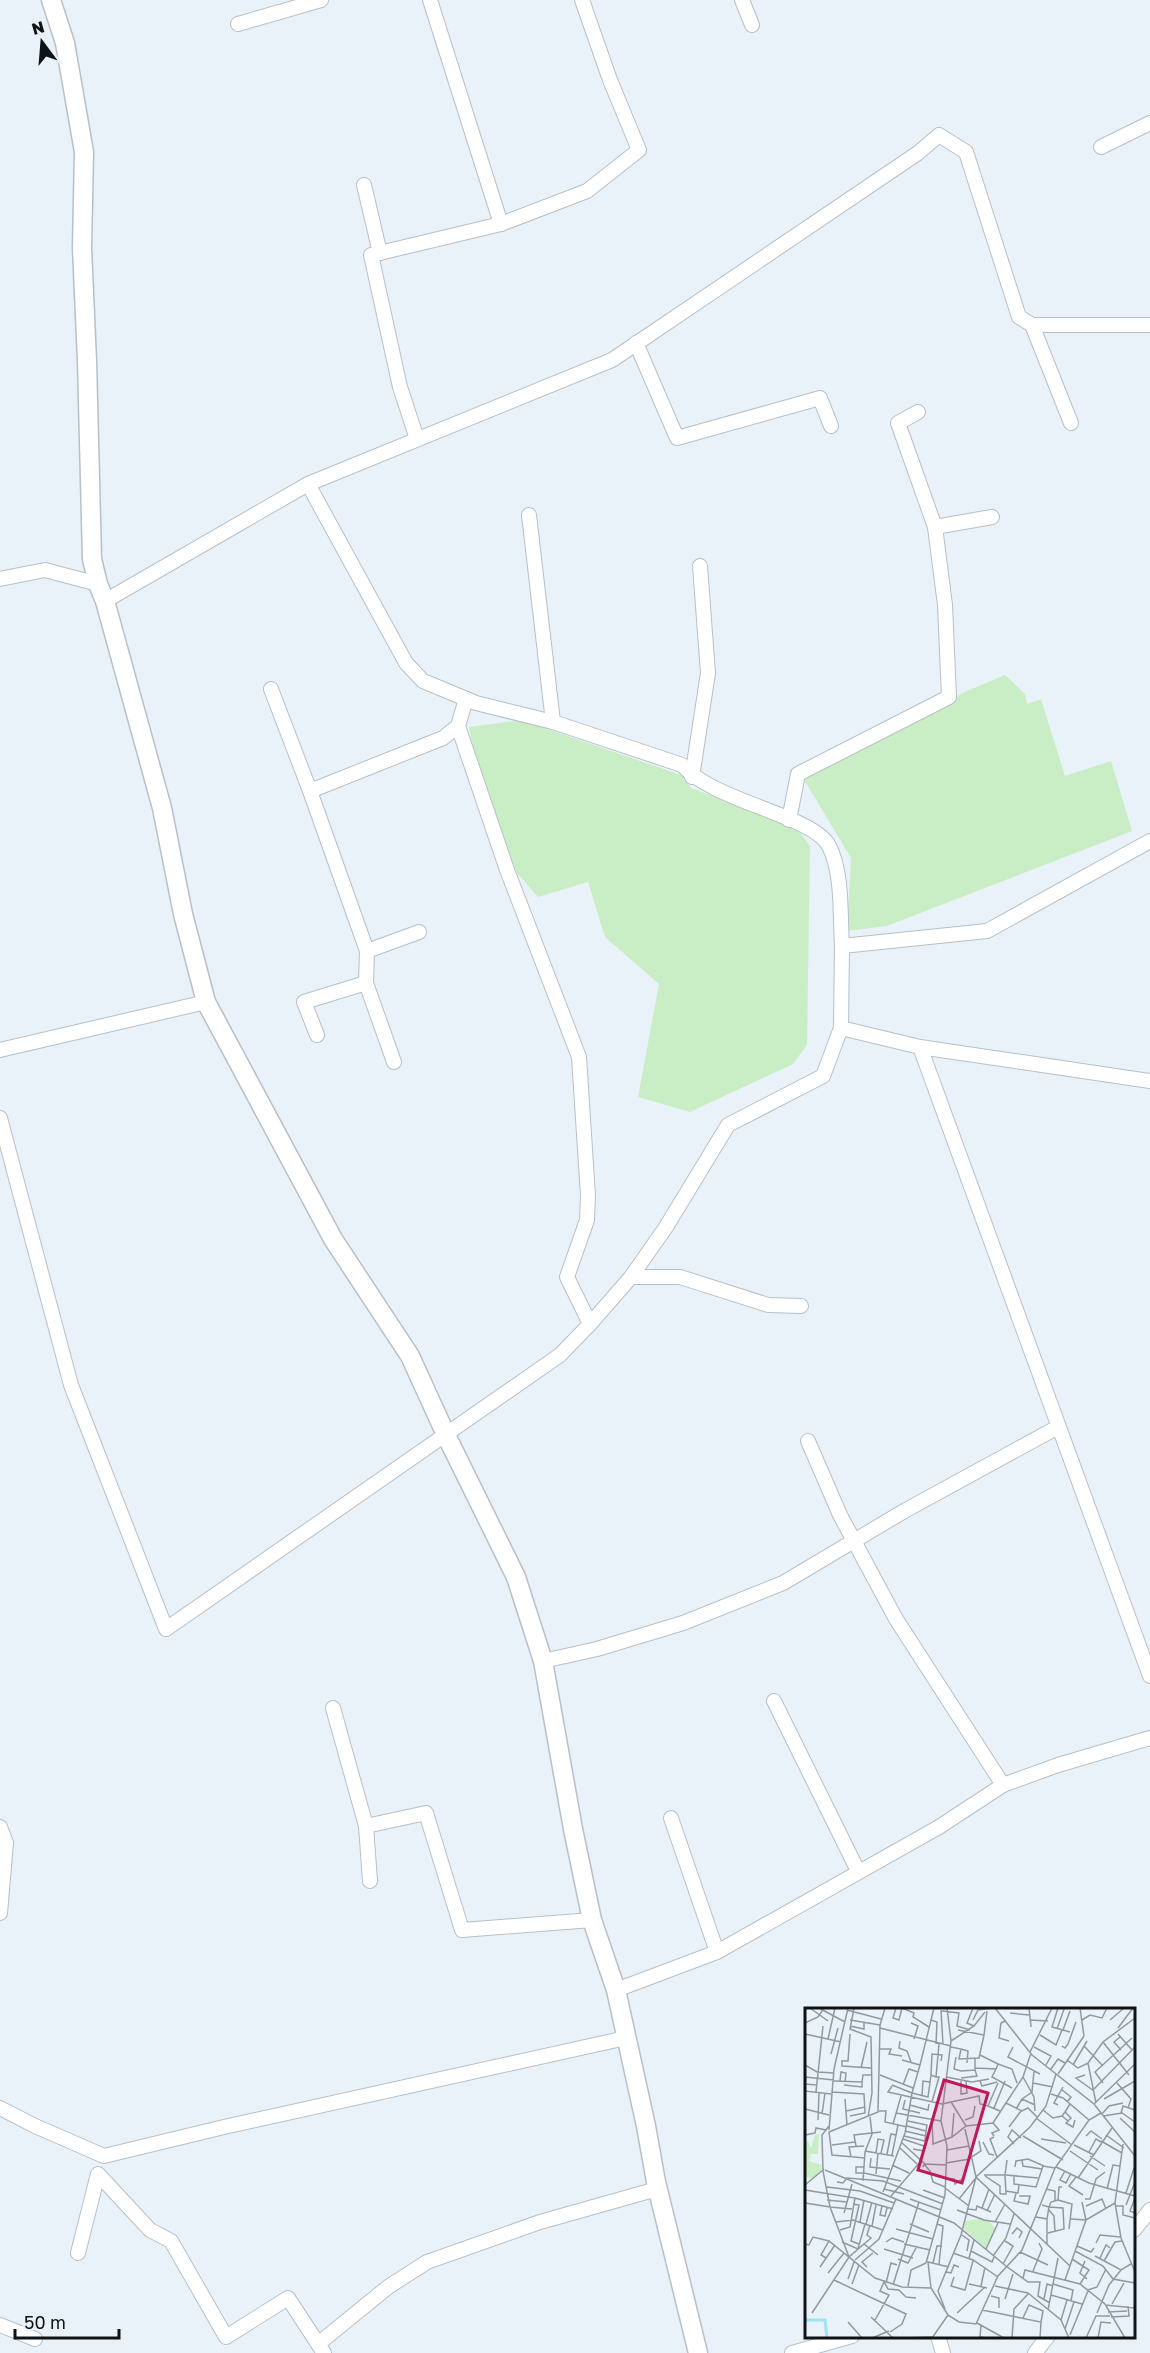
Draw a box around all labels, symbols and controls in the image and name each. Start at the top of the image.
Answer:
north arrow [12,12,72,72]
text: N [29,16,46,39]
inset map [805,2008,1135,2338]
scale bar [15,2302,118,2340]
text: 50 m [24,2311,66,2333]

